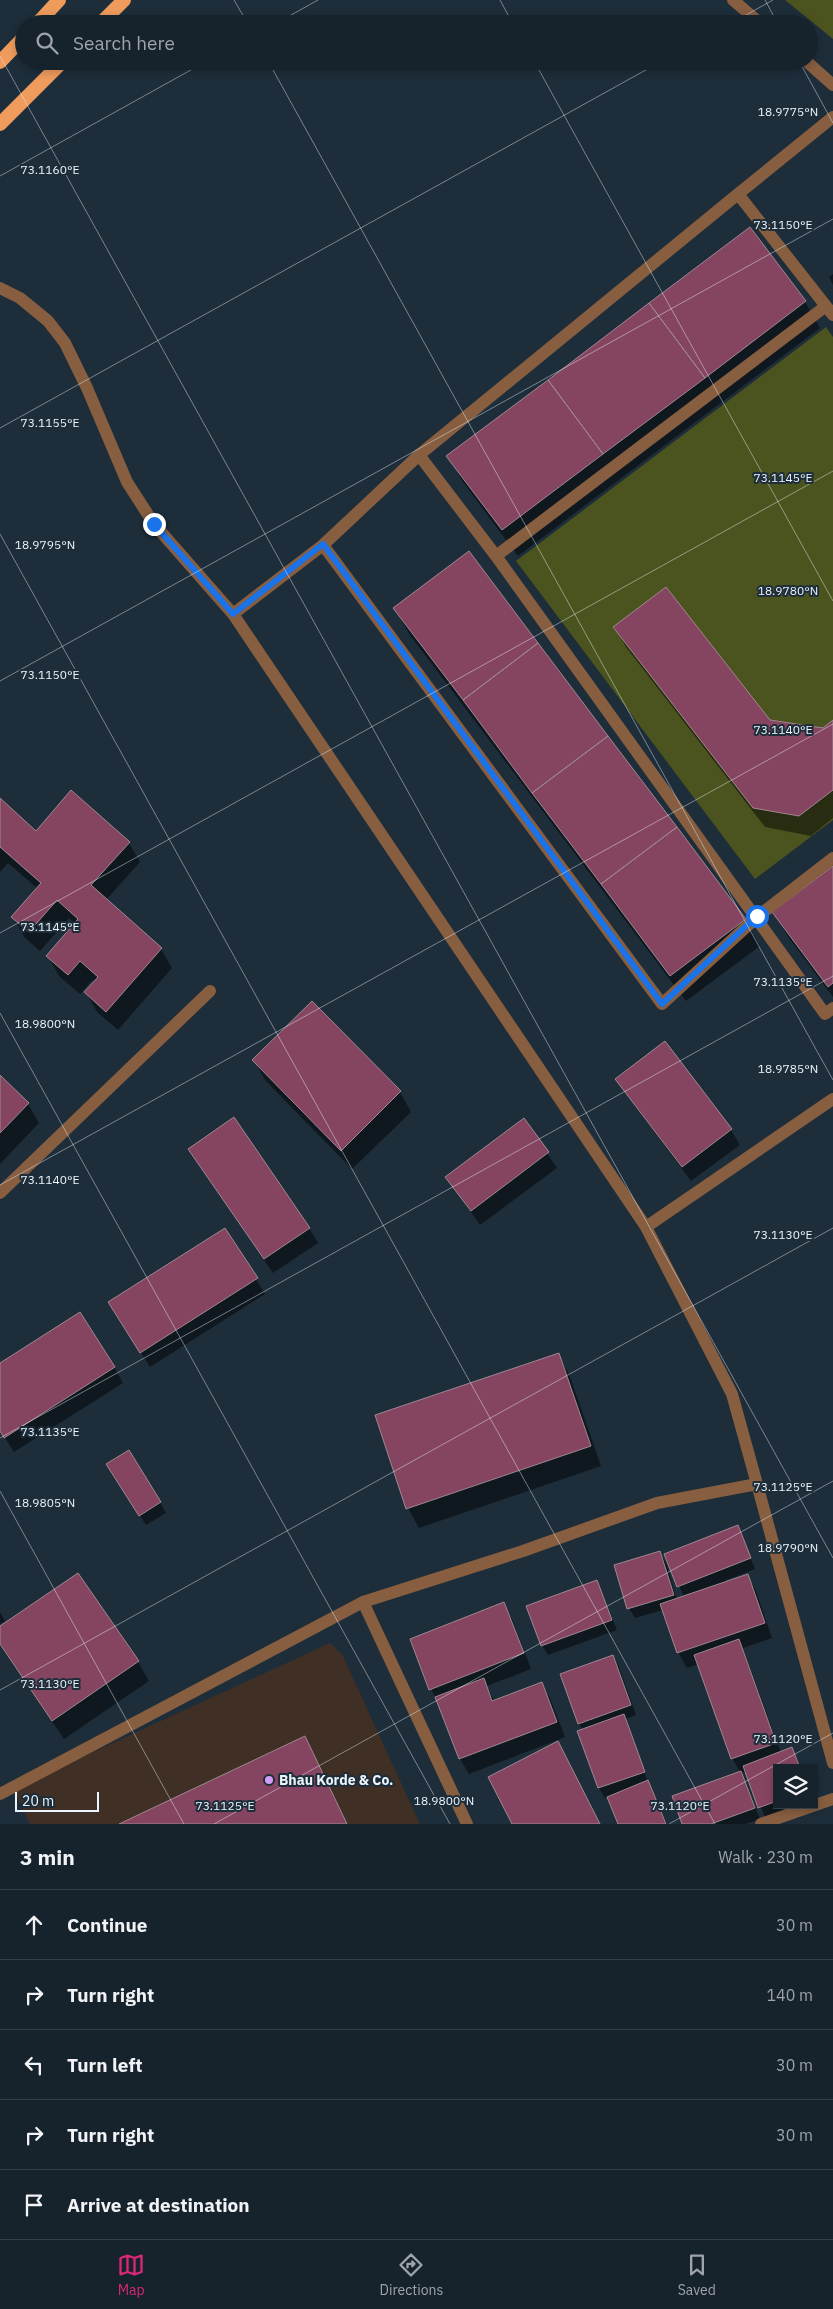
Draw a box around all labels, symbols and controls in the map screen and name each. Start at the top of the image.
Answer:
search box [15,15,818,70]
icon: search [33,29,61,57]
text: Search here [73,31,175,55]
text: 18.9775°N [758,104,818,119]
text: 73.1160°E [20,162,80,177]
text: 73.1150°E [753,217,813,232]
text: 73.1155°E [20,415,80,430]
text: 73.1145°E [753,470,813,485]
route end [143,513,166,536]
text: 18.9795°N [15,537,75,552]
text: 18.9780°N [758,583,818,598]
text: 73.1150°E [20,667,80,682]
text: 73.1140°E [753,722,813,737]
route start [746,905,769,928]
text: 73.1145°E [20,919,80,934]
text: 73.1135°E [753,974,813,989]
text: 18.9800°N [15,1016,75,1031]
text: 18.9785°N [758,1061,818,1076]
text: 73.1140°E [20,1172,80,1187]
text: 73.1130°E [753,1227,813,1242]
text: 73.1135°E [20,1424,80,1439]
text: 73.1125°E [753,1479,813,1494]
text: 18.9805°N [15,1495,75,1510]
text: 18.9790°N [758,1540,818,1555]
text: 73.1130°E [20,1676,80,1691]
text: 73.1120°E [753,1731,813,1746]
map controls [773,1764,818,1809]
button: layers [773,1764,818,1809]
place label: Bhau Korde & Co. [279,1771,393,1789]
marker: Bhau Korde & Co. [263,1774,275,1786]
scale bar [15,1789,99,1812]
text: 20 m [22,1792,54,1810]
text: 18.9800°N [414,1793,474,1808]
text: 73.1125°E [195,1798,255,1813]
text: 73.1120°E [650,1798,710,1813]
text: 3 min [20,1843,75,1871]
text: Walk · 230 m [718,1847,813,1867]
icon: ahead [20,1911,48,1939]
text: Continue [67,1913,147,1937]
text: 30 m [776,1915,813,1935]
icon: right [20,1981,48,2009]
text: Turn right [67,1983,154,2007]
text: 140 m [766,1985,813,2005]
icon: left [20,2051,48,2079]
text: Turn left [67,2053,143,2077]
text: 30 m [776,2055,813,2075]
icon: right [20,2121,48,2149]
text: Turn right [67,2123,154,2147]
text: 30 m [776,2125,813,2145]
icon: arrive [20,2191,48,2219]
text: Arrive at destination [67,2193,250,2217]
tab: Map [117,2251,145,2299]
tab: Directions [380,2251,443,2299]
tab: Saved [678,2251,716,2299]

